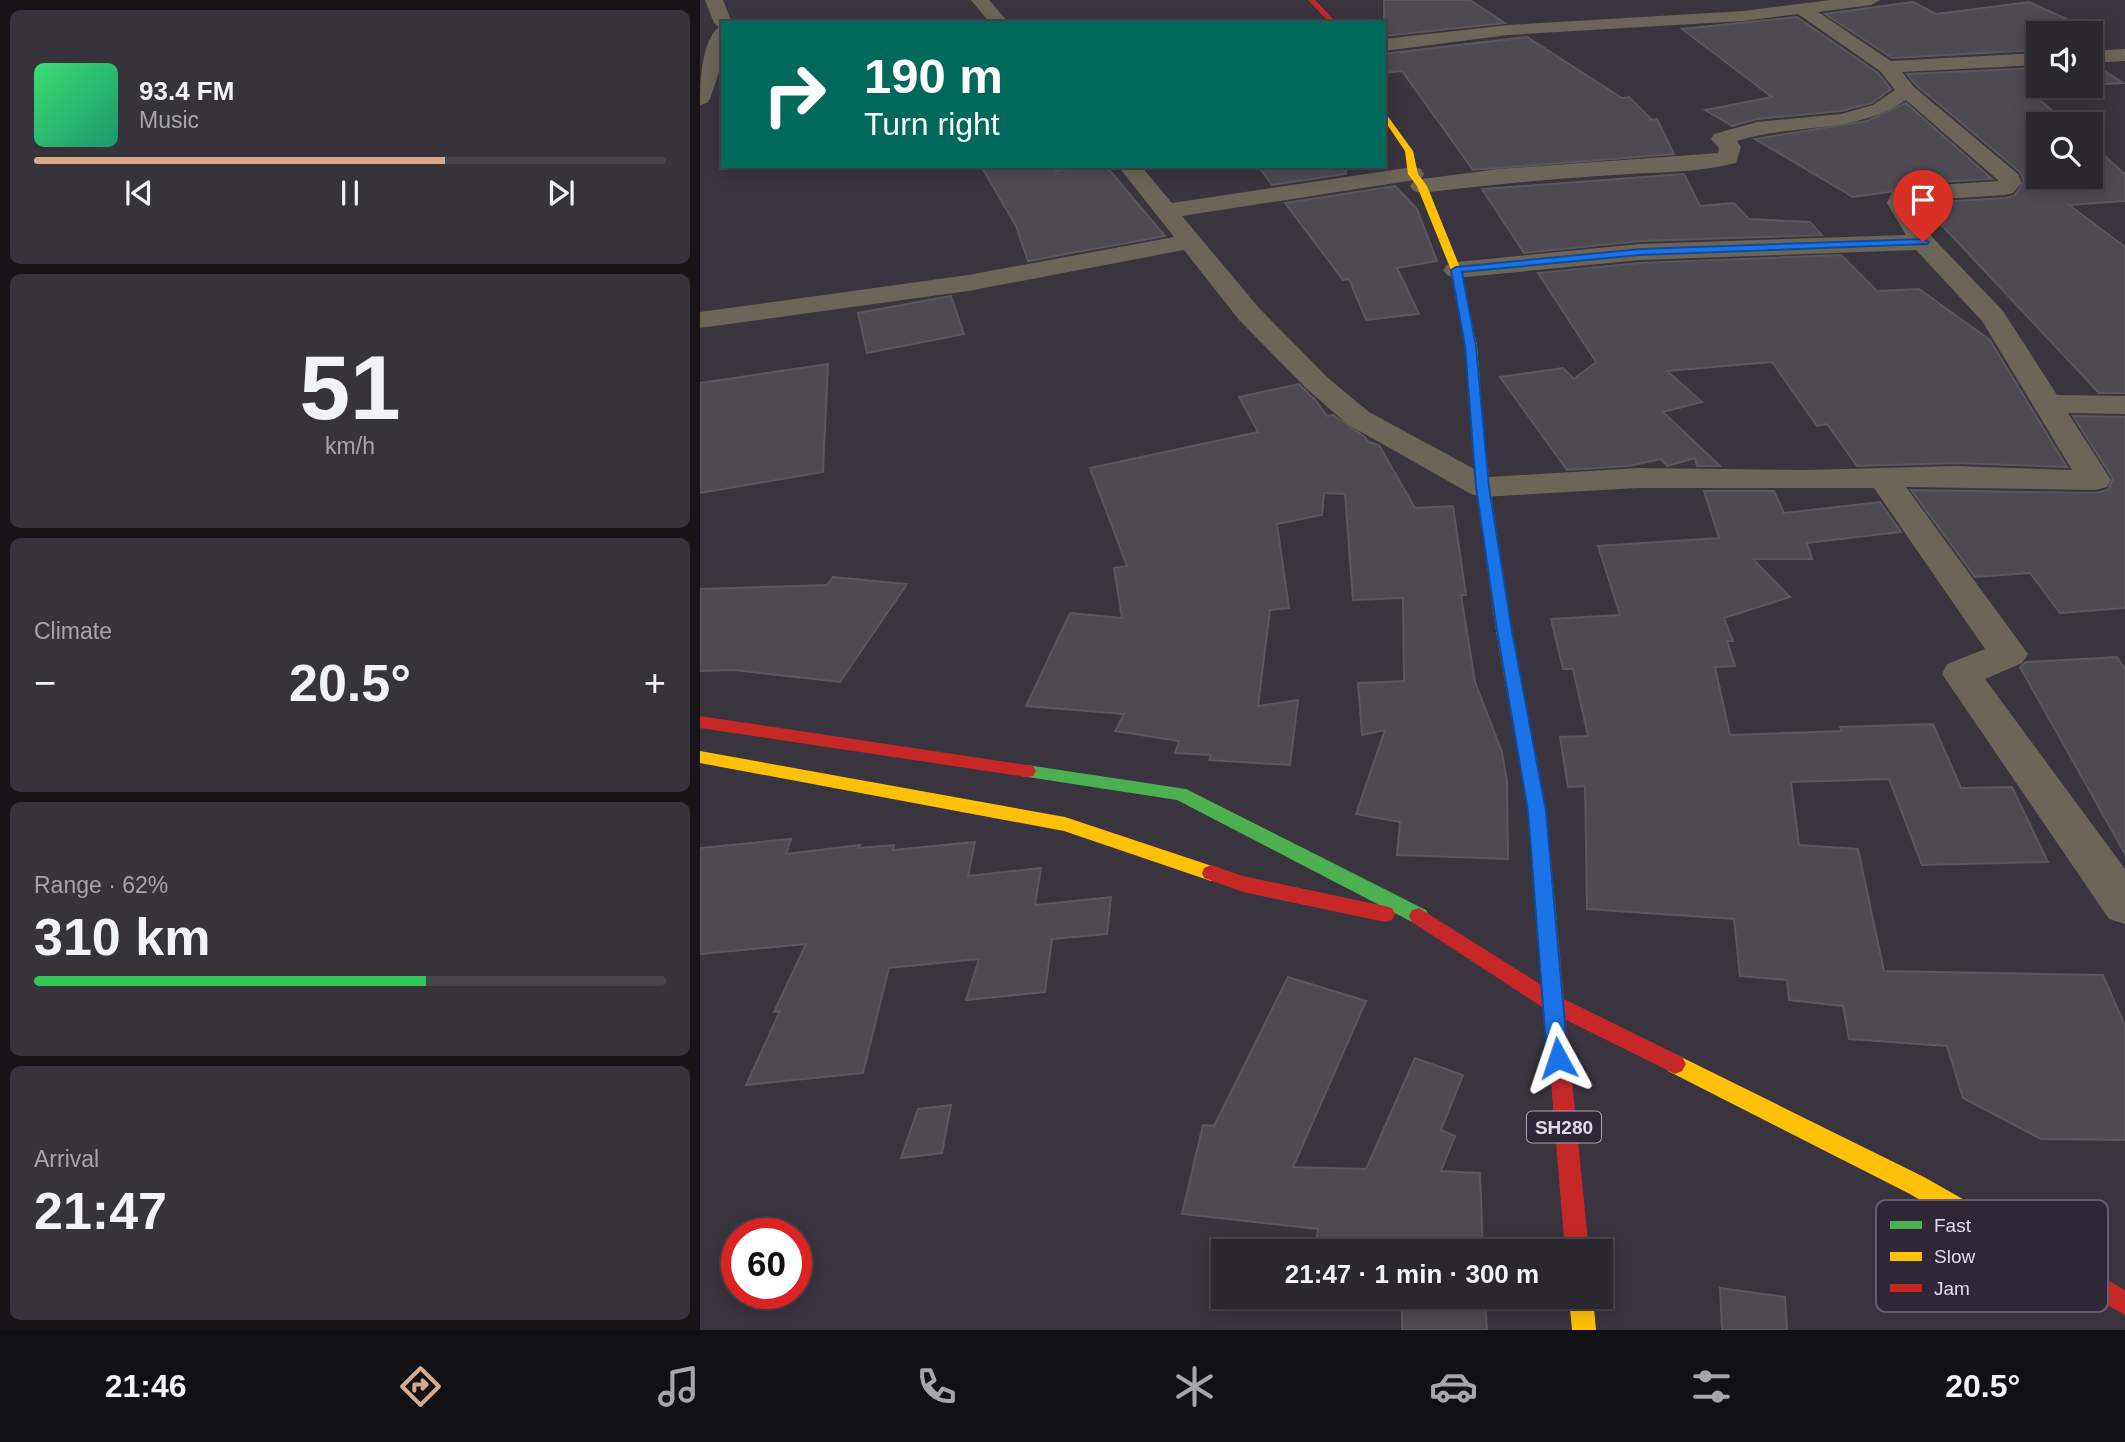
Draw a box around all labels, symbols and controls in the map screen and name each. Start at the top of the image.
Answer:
map controls [2026,21,2103,189]
button: sound [2026,21,2103,98]
icon: right [749,49,840,140]
text: 190 m [864,49,1003,103]
text: 93.4 FM [139,76,234,106]
text: Turn right [864,106,1000,142]
text: Music [139,107,199,133]
button: search [2026,112,2103,189]
pin [1893,170,1953,242]
icon: previous [120,174,158,212]
icon: pause [331,174,369,212]
icon: next [542,174,580,212]
icon: arrive [1904,181,1942,219]
text: 51 [299,337,401,438]
text: km/h [325,433,375,459]
text: Climate [34,618,112,644]
text: 20.5° [289,654,411,712]
text: − [34,662,56,704]
text: + [644,662,666,704]
text: Range · 62% [34,872,168,898]
text: 310 km [34,908,210,966]
position arrow [1521,1021,1595,1095]
road number: SH280 [1527,1112,1601,1142]
text: Arrival [34,1146,99,1172]
text: 21:47 [34,1182,167,1240]
legend [1876,1200,2108,1312]
text: Fast [1934,1215,1972,1236]
speed limit sign: 60 [721,1218,812,1309]
text: Slow [1934,1246,1975,1267]
text: 21:47 · 1 min · 300 m [1285,1259,1539,1289]
text: Jam [1934,1278,1970,1299]
icon: directions [396,1362,445,1411]
icon: music [654,1362,703,1411]
icon: phone [912,1362,961,1411]
icon: climate [1170,1362,1219,1411]
icon: car [1429,1362,1478,1411]
icon: filters [1687,1362,1736,1411]
text: 21:46 [105,1368,186,1404]
text: 20.5° [1945,1368,2020,1404]

